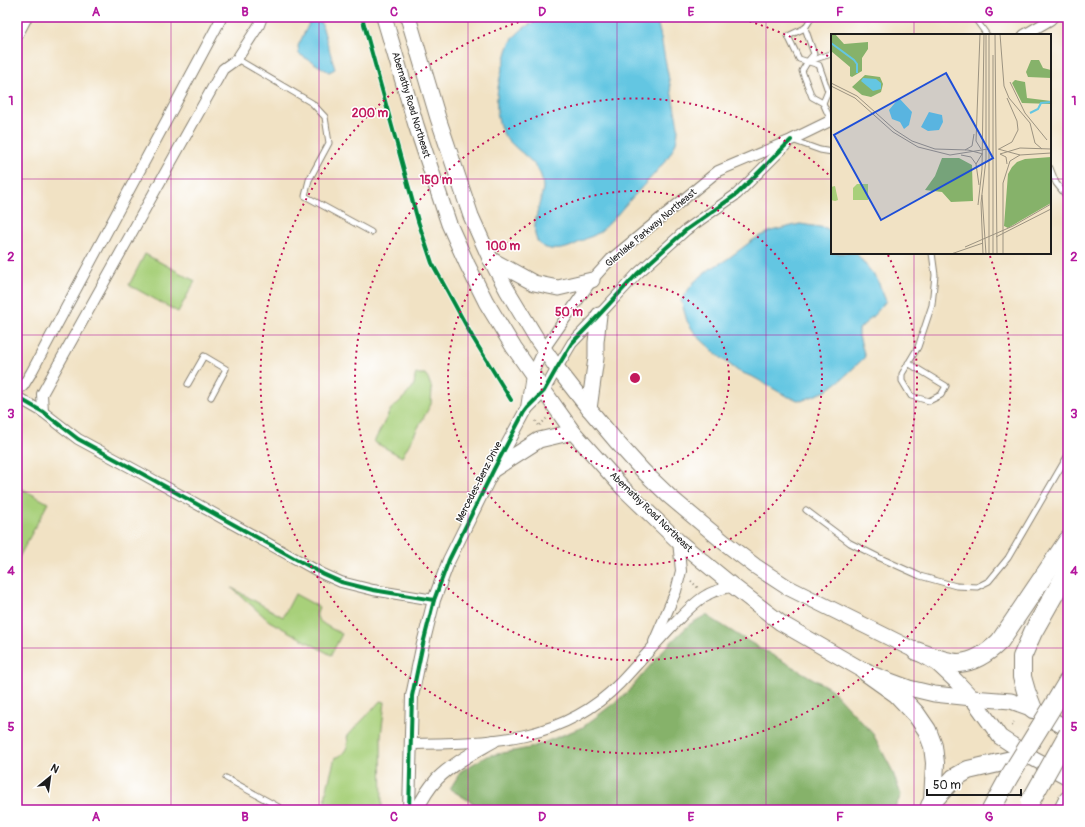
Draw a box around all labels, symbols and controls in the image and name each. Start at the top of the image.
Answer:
text: A [92,4,101,20]
text: B [241,4,249,20]
text: C [390,4,398,20]
text: D [538,4,546,20]
text: E [688,4,695,20]
text: F [836,4,844,20]
text: G [985,4,994,20]
inset map [831,34,1051,254]
street label: Abernathy Road Northeast [389,50,433,160]
text: 1 [8,93,14,109]
text: 1 [1071,93,1077,109]
text: 200 m [352,106,389,121]
text: 150 m [420,173,453,188]
street label: Glenlake Parkway Northeast [603,186,700,270]
text: 100 m [486,239,521,254]
text: 2 [7,249,15,265]
text: 2 [1070,249,1078,265]
text: 50 m [555,305,583,320]
centre of rings [628,371,642,385]
text: 3 [7,406,15,422]
text: 3 [1070,406,1078,422]
street label: Mercedes-Benz Drive [453,439,505,524]
street label: Abernathy Road Northeast [607,469,696,555]
text: 4 [7,563,15,579]
text: 4 [1070,563,1078,579]
text: 5 [7,719,15,735]
text: 5 [1070,719,1078,735]
north arrow [30,757,70,797]
text: N [48,761,62,776]
scale bar [927,771,1021,797]
text: 50 m [933,778,961,793]
text: A [92,809,101,825]
text: B [241,809,249,825]
text: C [390,809,398,825]
text: D [538,809,546,825]
text: E [688,809,695,825]
text: F [836,809,844,825]
text: G [985,809,994,825]

